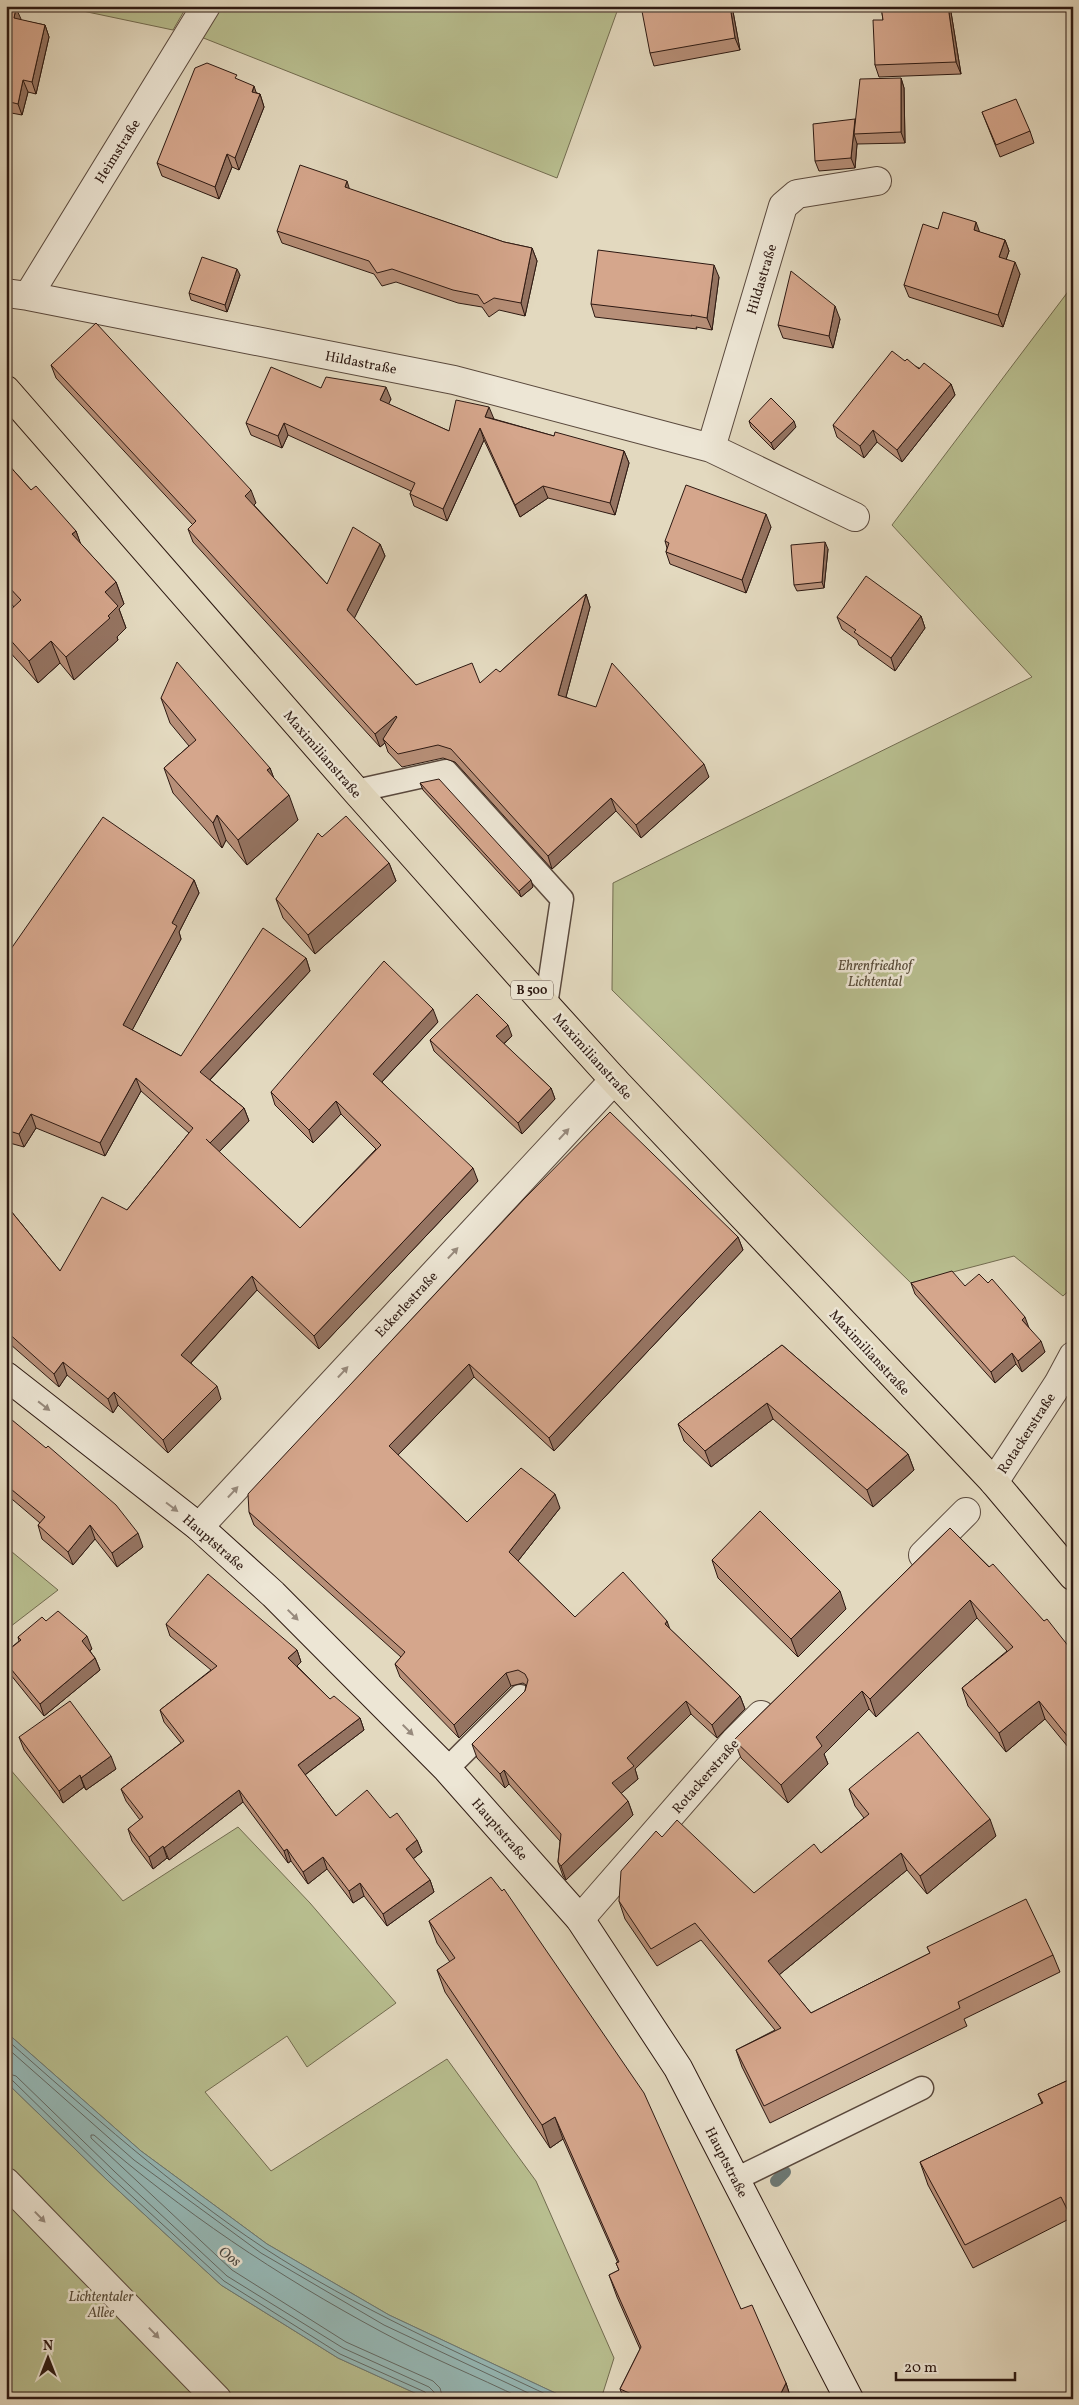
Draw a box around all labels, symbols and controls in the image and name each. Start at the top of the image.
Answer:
street label: Heimstraße [91,116,146,188]
street label: Hildastraße [743,242,782,317]
street label: Hildastraße [323,347,398,380]
street label: Maximilianstraße [278,707,366,803]
park label: Ehrenfriedhof Lichtental [838,957,915,992]
road number: B 500 [511,980,553,1000]
street label: Maximilianstraße [548,1010,636,1105]
one-way arrow [558,1128,570,1140]
one-way arrow [447,1248,459,1260]
street label: Eckerlestraße [372,1268,443,1342]
street label: Maximilianstraße [824,1306,914,1400]
one-way arrow [337,1367,349,1379]
street label: Rotackerstraße [994,1389,1061,1478]
one-way arrow [38,1401,51,1411]
one-way arrow [227,1486,239,1498]
one-way arrow [165,1501,178,1512]
street label: Hauptstraße [178,1511,249,1576]
one-way arrow [287,1608,299,1620]
one-way arrow [402,1724,414,1736]
street label: Rotackerstraße [668,1735,744,1818]
street label: Hauptstraße [466,1795,532,1866]
street label: Hauptstraße [700,2124,752,2202]
one-way arrow [34,2210,46,2222]
water label: Oos [213,2242,245,2273]
park label: Lichtentaler Allee [69,2288,134,2323]
one-way arrow [148,2327,160,2339]
north arrow [22,2332,72,2382]
text: N [43,2337,53,2356]
scale bar [896,2350,1015,2382]
text: 20 m [904,2358,937,2379]

